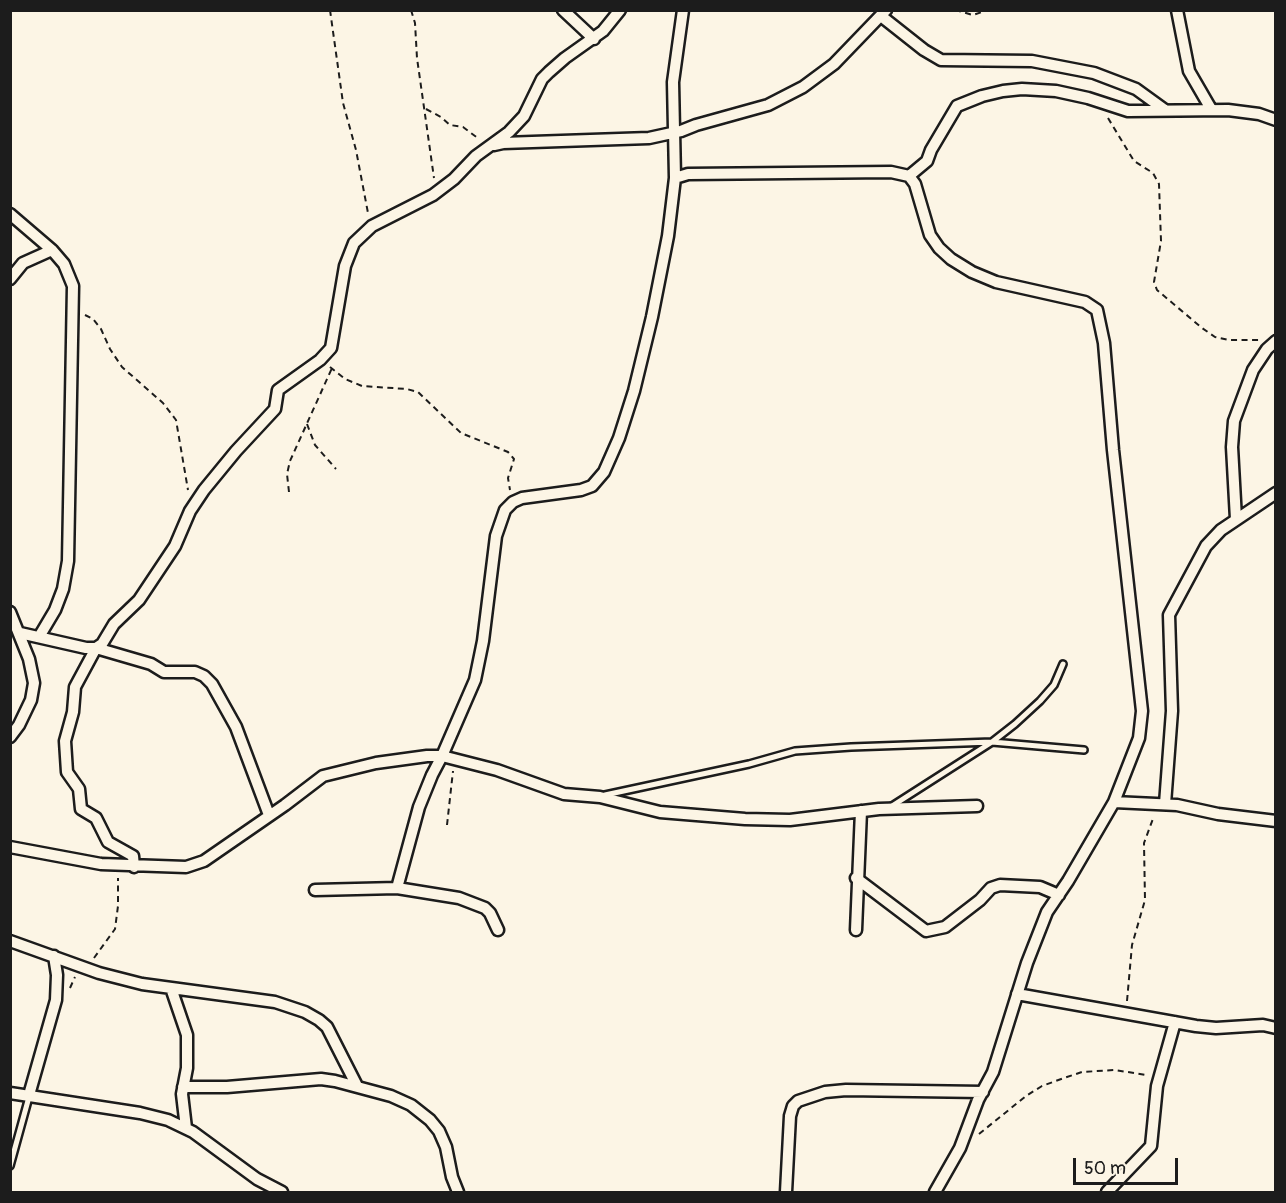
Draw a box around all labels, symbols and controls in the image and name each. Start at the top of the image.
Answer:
scale bar [1076,1146,1181,1184]
text: 50 m [1084,1157,1126,1180]

